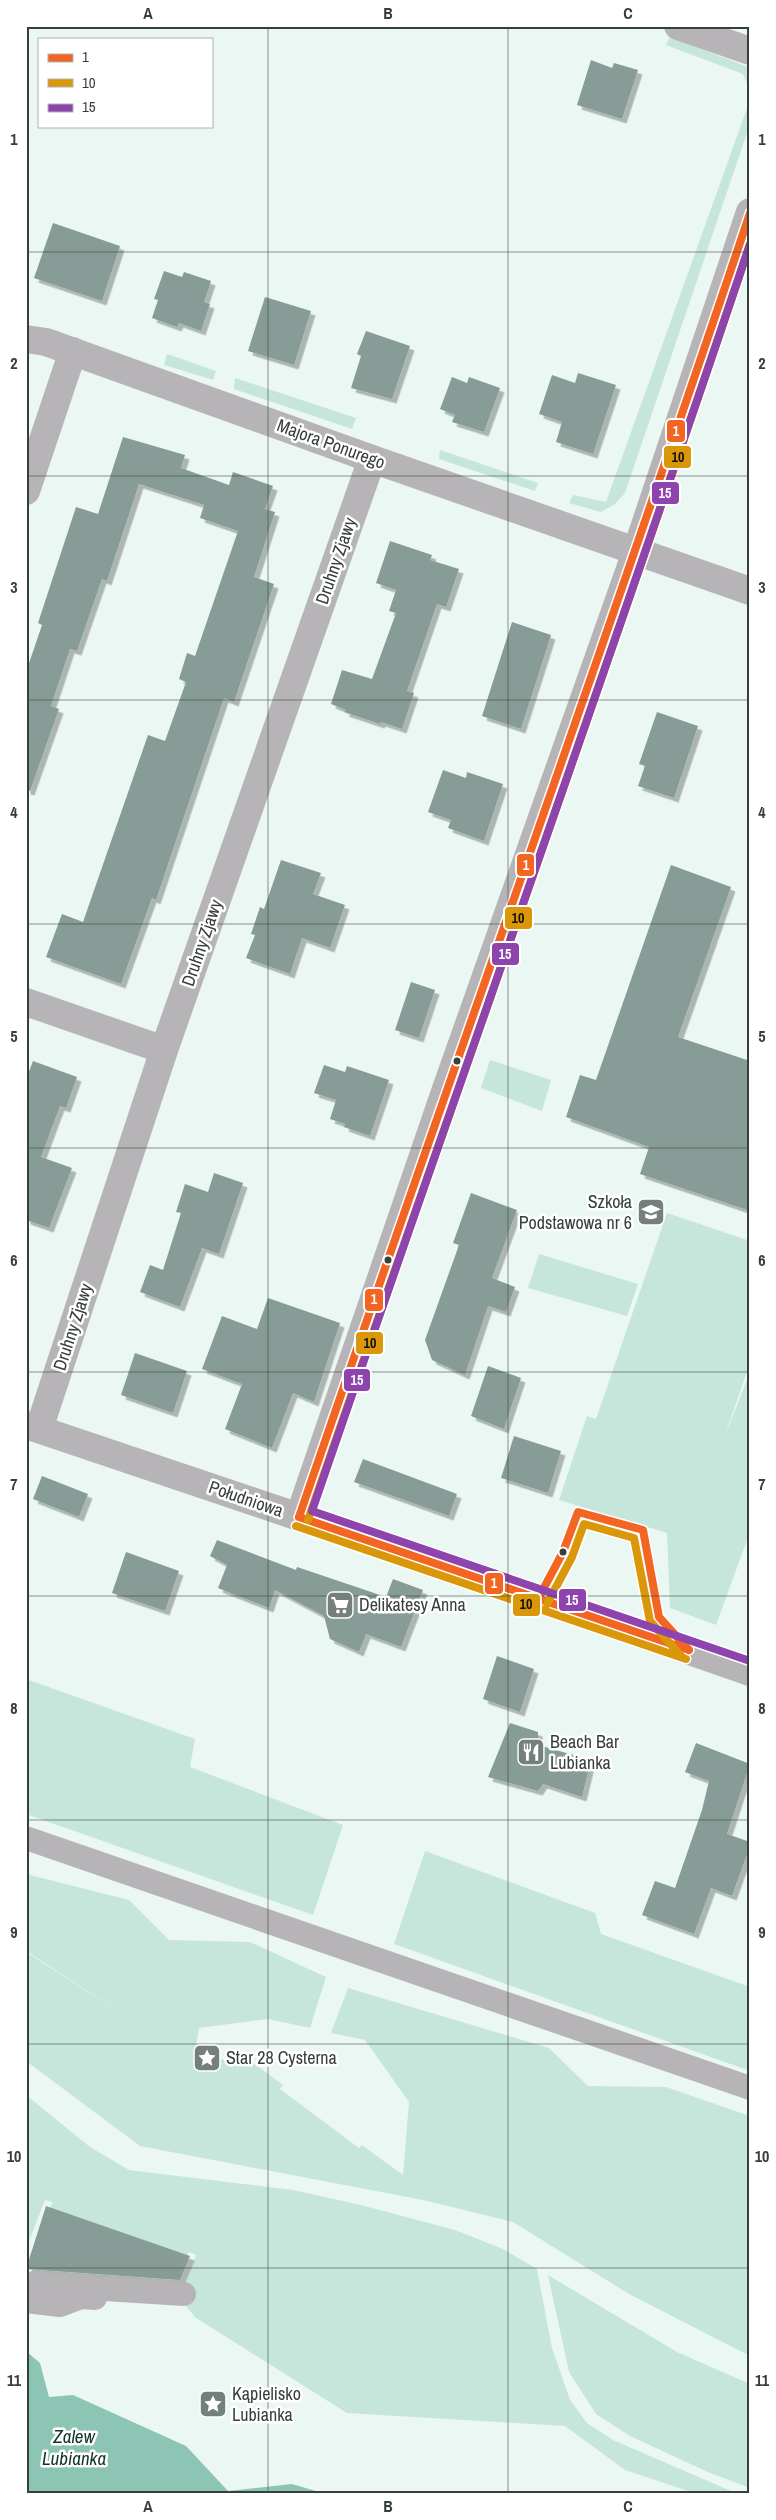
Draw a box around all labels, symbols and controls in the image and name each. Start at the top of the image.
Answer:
text: A [143,2,153,24]
text: B [383,2,393,24]
text: C [623,2,633,24]
legend [38,38,212,128]
text: 1 [82,46,89,67]
text: 10 [82,72,96,93]
text: 15 [82,96,96,117]
text: 1 [10,128,18,150]
text: 1 [758,128,766,150]
text: 2 [10,352,18,374]
text: 2 [758,352,766,374]
street label: Majora Ponurego [274,412,389,475]
line badge: 1 [666,419,686,443]
text: 1 [673,422,680,440]
line badge: 10 [663,445,692,469]
text: 10 [672,448,684,466]
line badge: 15 [651,481,680,505]
text: 15 [659,484,672,502]
street label: Druhny Zjawy [309,514,362,608]
text: 3 [10,576,18,598]
text: 3 [758,576,766,598]
text: 4 [10,801,18,823]
text: 4 [758,801,766,823]
line badge: 1 [516,853,535,877]
text: 1 [523,856,530,874]
street label: Druhny Zjawy [175,896,228,990]
line badge: 10 [504,906,533,930]
text: 10 [512,909,524,927]
line badge: 15 [491,942,520,966]
text: 15 [499,945,512,963]
text: 5 [10,1025,18,1047]
text: 5 [758,1025,766,1047]
unlabelled marker [452,1056,462,1066]
place label: Szkoła Podstawowa nr 6 [519,1189,632,1235]
school or university icon: Szkoła Podstawowa nr 6 [636,1197,666,1227]
text: 6 [10,1249,18,1271]
text: 6 [758,1249,766,1271]
unlabelled marker [383,1255,393,1265]
street label: Druhny Zjawy [47,1279,99,1374]
line badge: 1 [364,1288,384,1312]
text: 1 [371,1290,378,1308]
line badge: 10 [355,1331,384,1355]
text: 10 [364,1334,376,1352]
line badge: 15 [343,1368,371,1392]
text: 15 [351,1371,364,1389]
text: 7 [10,1473,18,1495]
text: 7 [758,1473,766,1495]
street label: Południowa [206,1474,287,1523]
unlabelled marker [558,1547,568,1557]
line badge: 1 [484,1572,504,1595]
text: 1 [491,1574,498,1592]
line badge: 15 [558,1588,587,1612]
supermarket icon: Delikatesy Anna [325,1590,355,1620]
text: 15 [566,1591,579,1609]
place label: Delikatesy Anna [359,1592,466,1617]
line badge: 10 [512,1593,541,1617]
text: 10 [520,1595,532,1613]
text: 8 [10,1697,18,1719]
text: 8 [758,1697,766,1719]
place label: Beach Bar Lubianka [550,1729,619,1775]
restaurant icon: Beach Bar Lubianka [516,1737,546,1767]
text: 9 [10,1921,18,1943]
text: 9 [758,1921,766,1943]
place icon: Star 28 Cysterna [192,2043,222,2073]
place label: Star 28 Cysterna [226,2045,337,2070]
text: 10 [7,2145,21,2167]
text: 10 [755,2145,769,2167]
text: 11 [7,2369,22,2391]
text: 11 [755,2369,770,2391]
place label: Kąpielisko Lubianka [232,2381,301,2427]
place icon: Kąpielisko Lubianka [198,2389,228,2419]
water label: Zalew Lubianka [42,2423,106,2471]
text: A [143,2495,153,2517]
text: B [383,2495,393,2517]
text: C [623,2495,633,2517]

